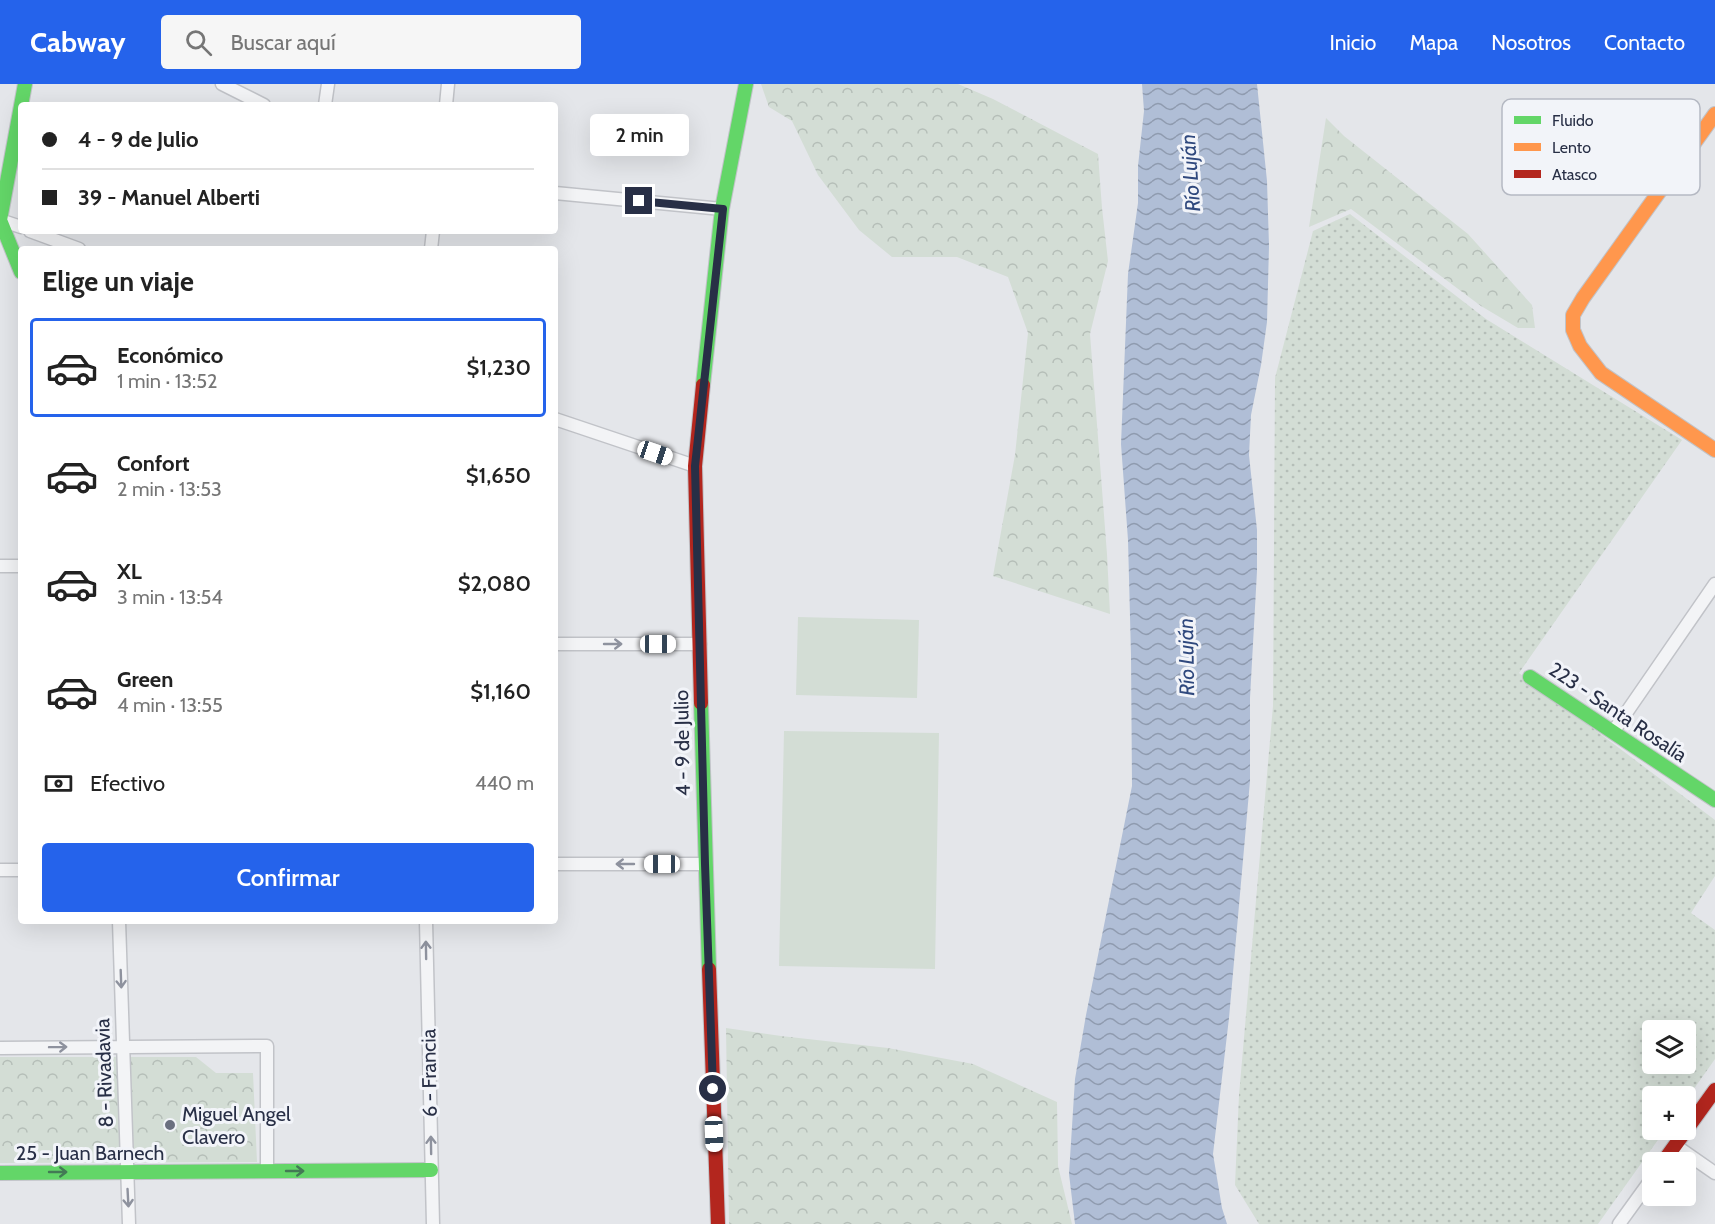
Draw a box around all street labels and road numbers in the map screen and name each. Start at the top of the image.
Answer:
street label: 223 - Santa Rosalía [1544,657,1692,767]
street label: 4 - 9 de Julio [669,690,695,796]
street label: 8 - Rivadavia [90,1018,118,1128]
street label: 6 - Francia [416,1028,442,1117]
street label: 25 - Juan Barnech [16,1141,164,1165]

